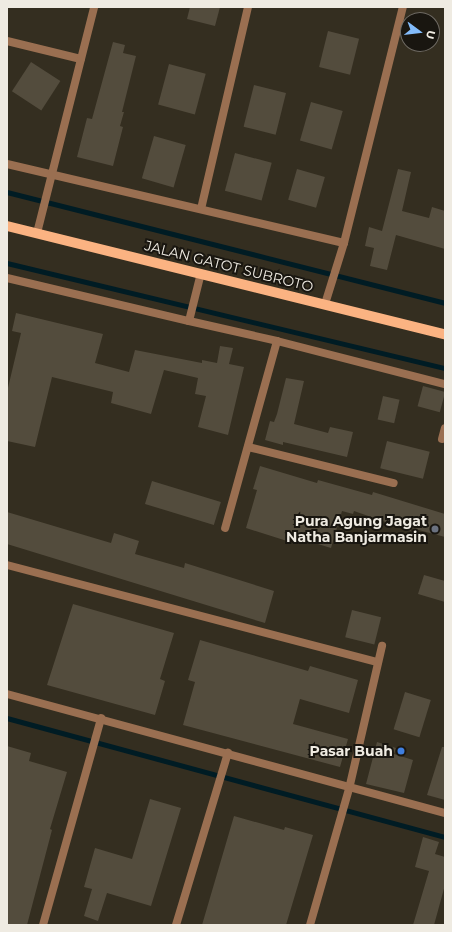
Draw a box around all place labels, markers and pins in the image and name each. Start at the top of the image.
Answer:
place label: Pura Agung Jagat Natha Banjarmasin [286,513,427,546]
marker: Pura Agung Jagat Natha Banjarmasin [430,524,440,534]
place label: Pasar Buah [310,743,393,759]
marker: Pasar Buah [396,746,406,756]

